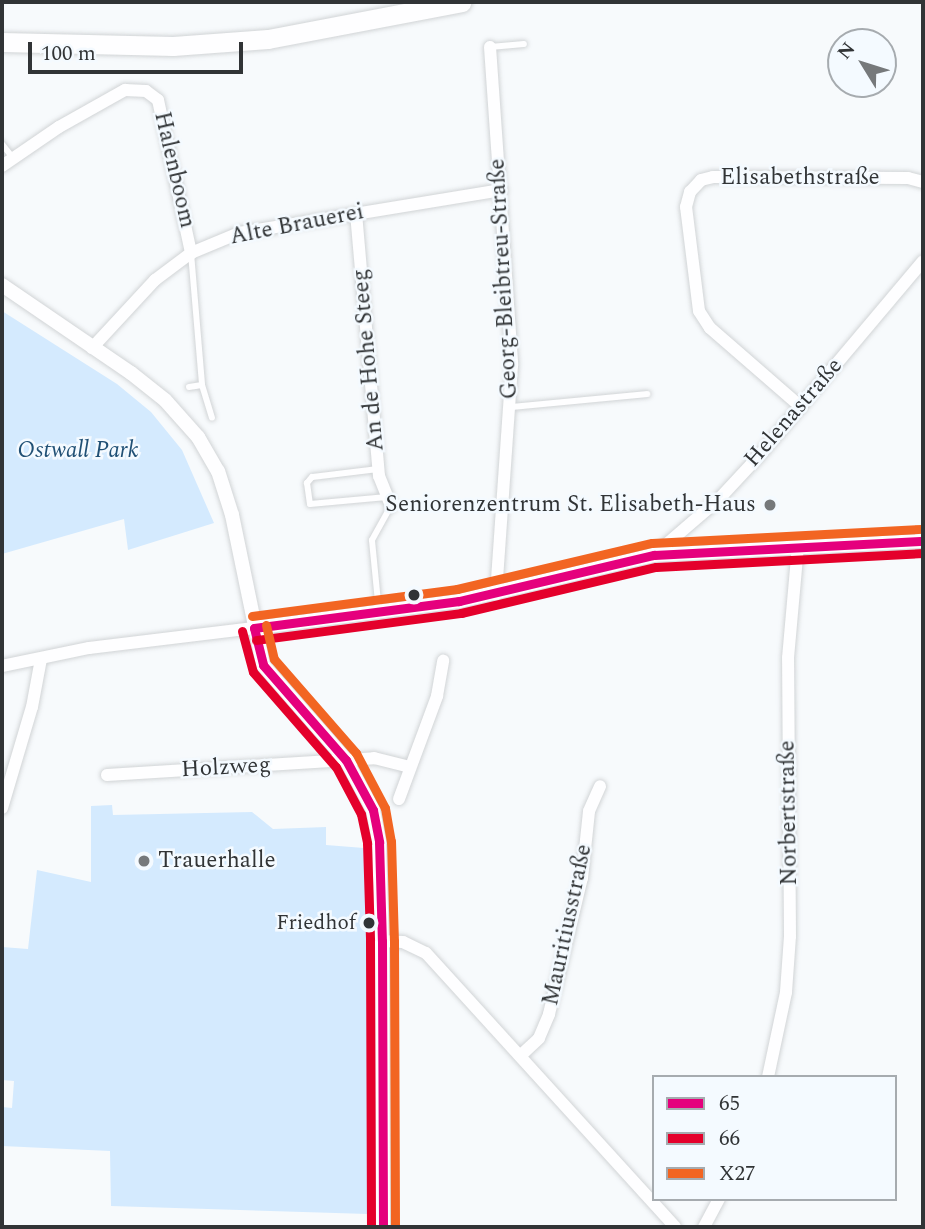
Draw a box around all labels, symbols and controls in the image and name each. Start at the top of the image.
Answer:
scale bar [32,28,247,72]
north arrow [827,28,897,98]
text: N [830,36,863,66]
text: 100 m [41,38,96,70]
street label: Halenboom [147,109,201,231]
street label: Georg-Bleibtreu-Straße [484,158,524,400]
street label: Elisabethstraße [720,164,880,192]
street label: Alte Brauerei [228,198,366,252]
street label: An de Hohe Steeg [347,268,391,452]
street label: Helenastraße [739,353,849,473]
park label: Ostwall Park [18,437,138,465]
place label: Seniorenzentrum St. Elisabeth-Haus [385,491,756,519]
marker: Seniorenzentrum St. Elisabeth-Haus [762,497,778,513]
unlabelled marker [407,588,421,602]
street label: Norbertstraße [774,740,804,886]
street label: Holzweg [180,752,272,784]
street label: Mauritiusstraße [537,842,599,1008]
place label: Trauerhalle [158,847,276,875]
marker: Trauerhalle [136,853,152,869]
place label: Friedhof [276,910,356,936]
marker: Friedhof [362,916,376,930]
legend [652,1075,897,1201]
text: 65 [719,1088,740,1120]
text: 66 [719,1123,740,1155]
text: X27 [719,1158,756,1190]

